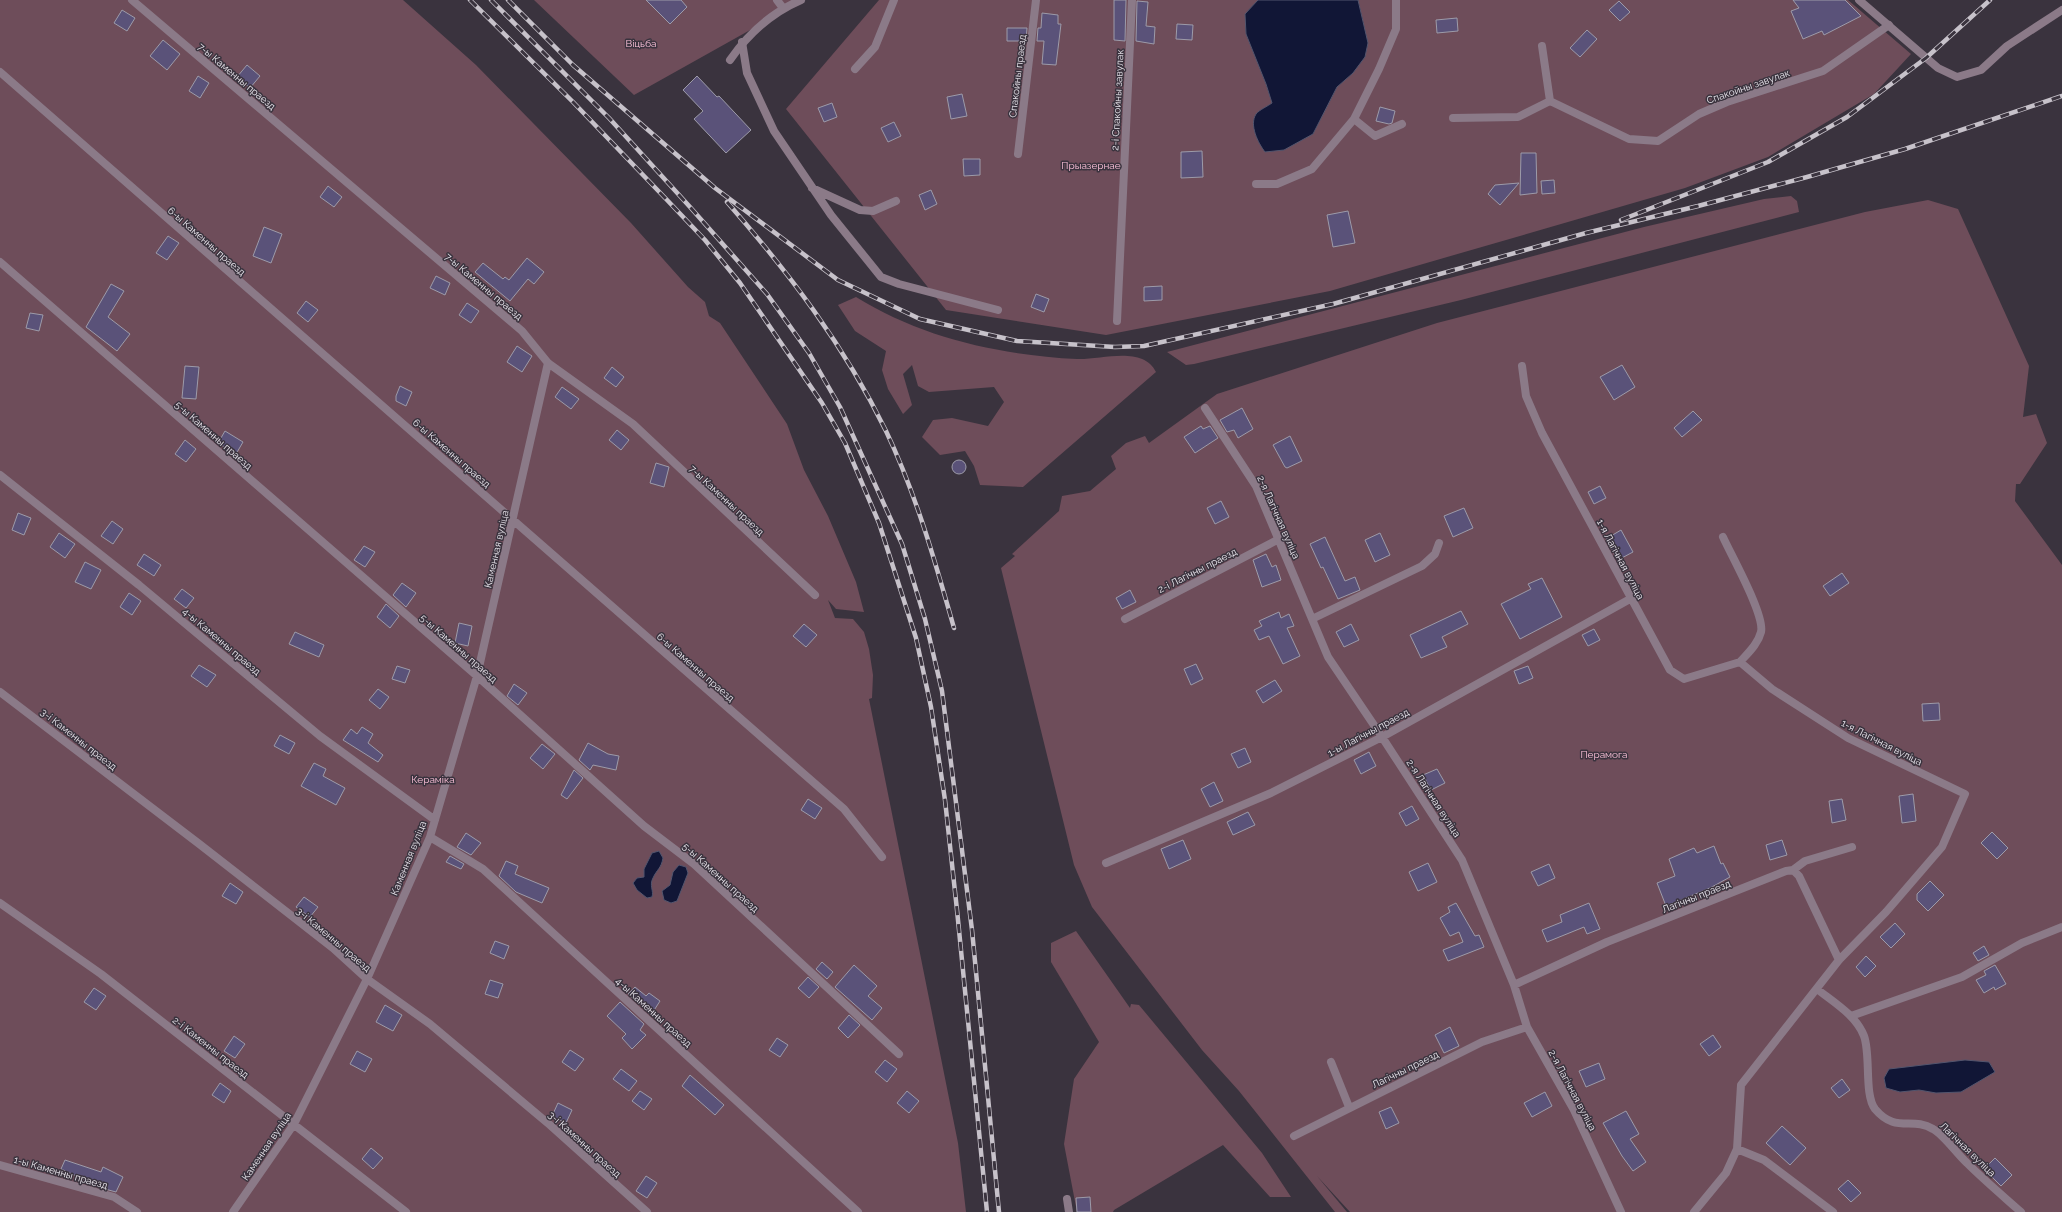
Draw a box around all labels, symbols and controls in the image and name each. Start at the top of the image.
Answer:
street label: Спакойны праезд [1007,34,1028,118]
park label: Віцьба [625,38,657,49]
street label: 7-ы Каменны праезд [196,41,278,112]
street label: 2-і Спакойны завулак [1109,49,1126,151]
street label: Спакойны завулак [1705,67,1791,106]
park label: Прыазернае [1061,160,1121,171]
street label: 6-ы Каменны праезд [166,205,248,278]
street label: 7-ы Каменны праезд [443,251,525,322]
street label: 5-ы Каменны праезд [173,399,254,472]
street label: 6-ы Каменны праезд [411,417,493,490]
street label: 7-ы Каменны праезд [687,463,766,538]
street label: 2-я Лагічная вуліца [1255,474,1302,561]
street label: Каменная вуліца [482,509,511,589]
street label: 1-я Лагічная вуліца [1595,517,1646,601]
street label: 2-і Лагічны праезд [1156,546,1239,595]
street label: 4-ы Каменны праезд [181,606,263,677]
street label: 5-ы Каменны праезд [418,612,499,685]
street label: 6-ы Каменны праезд [655,631,737,704]
street label: 3-і Каменны праезд [38,706,119,773]
street label: 1-ы Лагічны праезд [1326,706,1411,759]
street label: 1-я Лагічная вуліца [1840,717,1924,768]
park label: Перамога [1580,749,1628,760]
street label: 2-я Лагічная вуліца [1404,757,1463,839]
park label: Кераміка [411,774,455,785]
street label: Каменная вуліца [388,819,428,897]
street label: 5-ы Каменны праезд [681,840,761,914]
street label: Лагічны праезд [1660,878,1732,915]
street label: 3-і Каменны праезд [294,905,373,974]
street label: 4-ы Каменны праезд [613,975,694,1049]
street label: 2-і Каменны праезд [171,1014,251,1081]
street label: Лагічны праезд [1370,1048,1441,1090]
street label: 2-я Лагічная вуліца [1547,1048,1599,1133]
street label: 3-і Каменны праезд [546,1109,623,1180]
street label: Каменная вуліца [240,1110,293,1182]
street label: Лагічная вуліца [1938,1120,1998,1179]
street label: 1-ы Каменны праезд [13,1154,109,1191]

